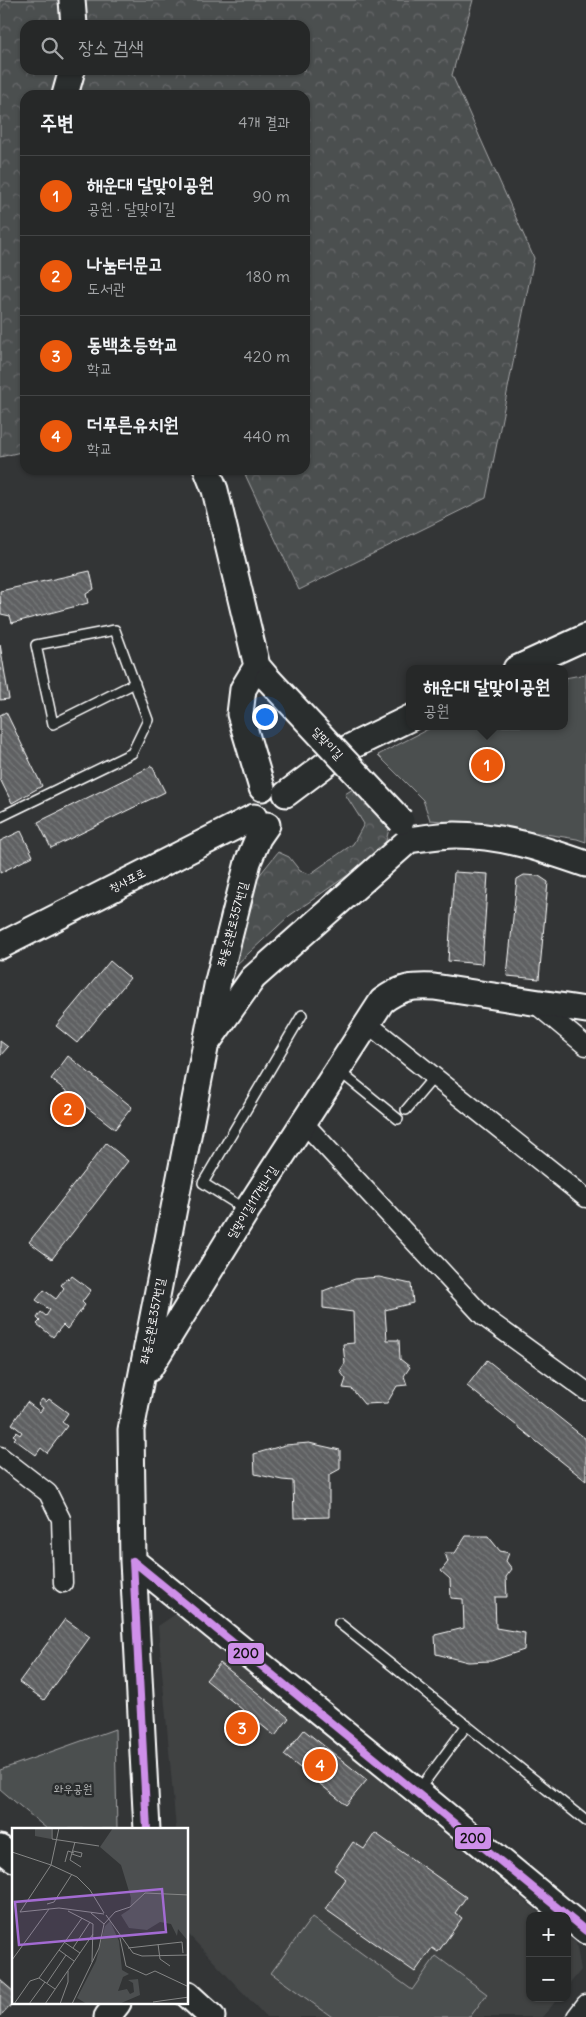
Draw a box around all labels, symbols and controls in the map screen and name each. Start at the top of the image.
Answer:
search box [20,20,310,75]
icon: search [38,34,66,62]
text: 장소 검색 [78,35,144,59]
text: 주변 [40,109,74,136]
text: 4개 결과 [238,112,290,132]
text: 해운대 달맞이공원 [87,172,214,196]
text: 1 [53,186,59,206]
text: 90 m [252,186,290,206]
text: 공원 · 달맞이길 [87,198,175,218]
text: 나눔터문고 [87,252,163,276]
text: 2 [52,266,60,286]
text: 180 m [246,266,290,286]
text: 도서관 [87,278,126,298]
text: 동백초등학교 [87,332,179,356]
text: 3 [51,346,61,366]
text: 420 m [244,346,290,366]
text: 학교 [87,358,113,378]
text: 더푸른유치원 [87,412,179,436]
text: 4 [51,426,61,446]
text: 440 m [243,426,290,446]
text: 학교 [87,438,113,458]
popup [406,665,568,730]
text: 해운대 달맞이공원 [424,674,550,698]
text: 공원 [424,700,449,720]
your location [252,704,278,730]
street label: 달맞이길 [309,724,347,762]
pin: 1 [471,746,503,784]
street label: 청사포로 [106,865,148,895]
street label: 좌동순환로357번길 [213,880,251,968]
pin: 2 [52,1090,84,1128]
street label: 달맞이길117번나길 [224,1163,281,1241]
street label: 좌동순환로357번길 [136,1276,168,1365]
line badge: 200 [227,1642,265,1665]
text: 200 [233,1644,259,1662]
pin: 3 [226,1709,258,1747]
pin: 4 [304,1746,336,1784]
park label: 와우공원 [54,1781,92,1796]
line badge: 200 [454,1826,492,1850]
inset map [12,1828,189,2004]
text: 200 [460,1829,486,1847]
map controls [526,1912,571,2002]
button: + [526,1912,571,1957]
button: − [526,1957,571,2002]

